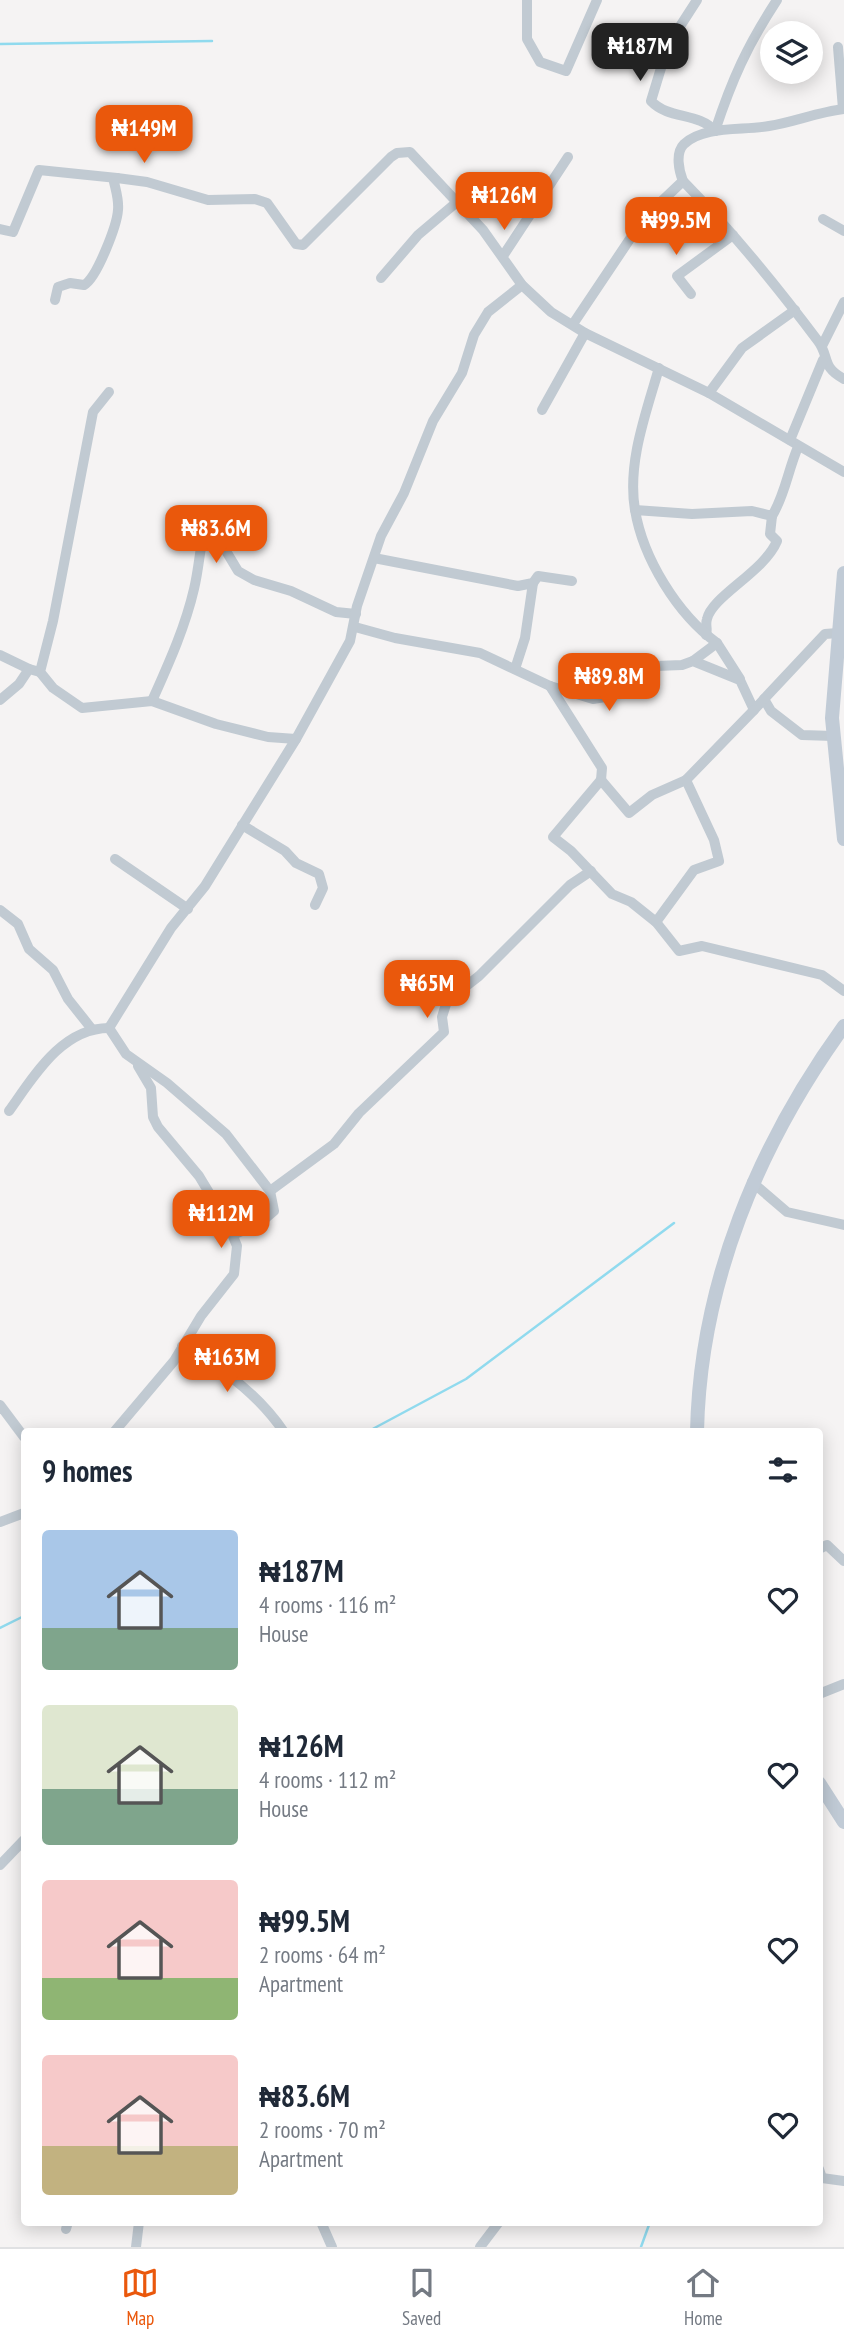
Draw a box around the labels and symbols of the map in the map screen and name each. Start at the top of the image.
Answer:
pin: ₦187M [591,24,689,83]
pin: ₦149M [95,106,193,165]
pin: ₦126M [455,173,553,232]
pin: ₦99.5M [619,198,733,257]
pin: ₦83.6M [159,505,273,565]
pin: ₦89.8M [552,654,666,713]
pin: ₦65M [386,960,468,1020]
pin: ₦112M [172,1190,270,1250]
pin: ₦163M [178,1334,276,1394]

